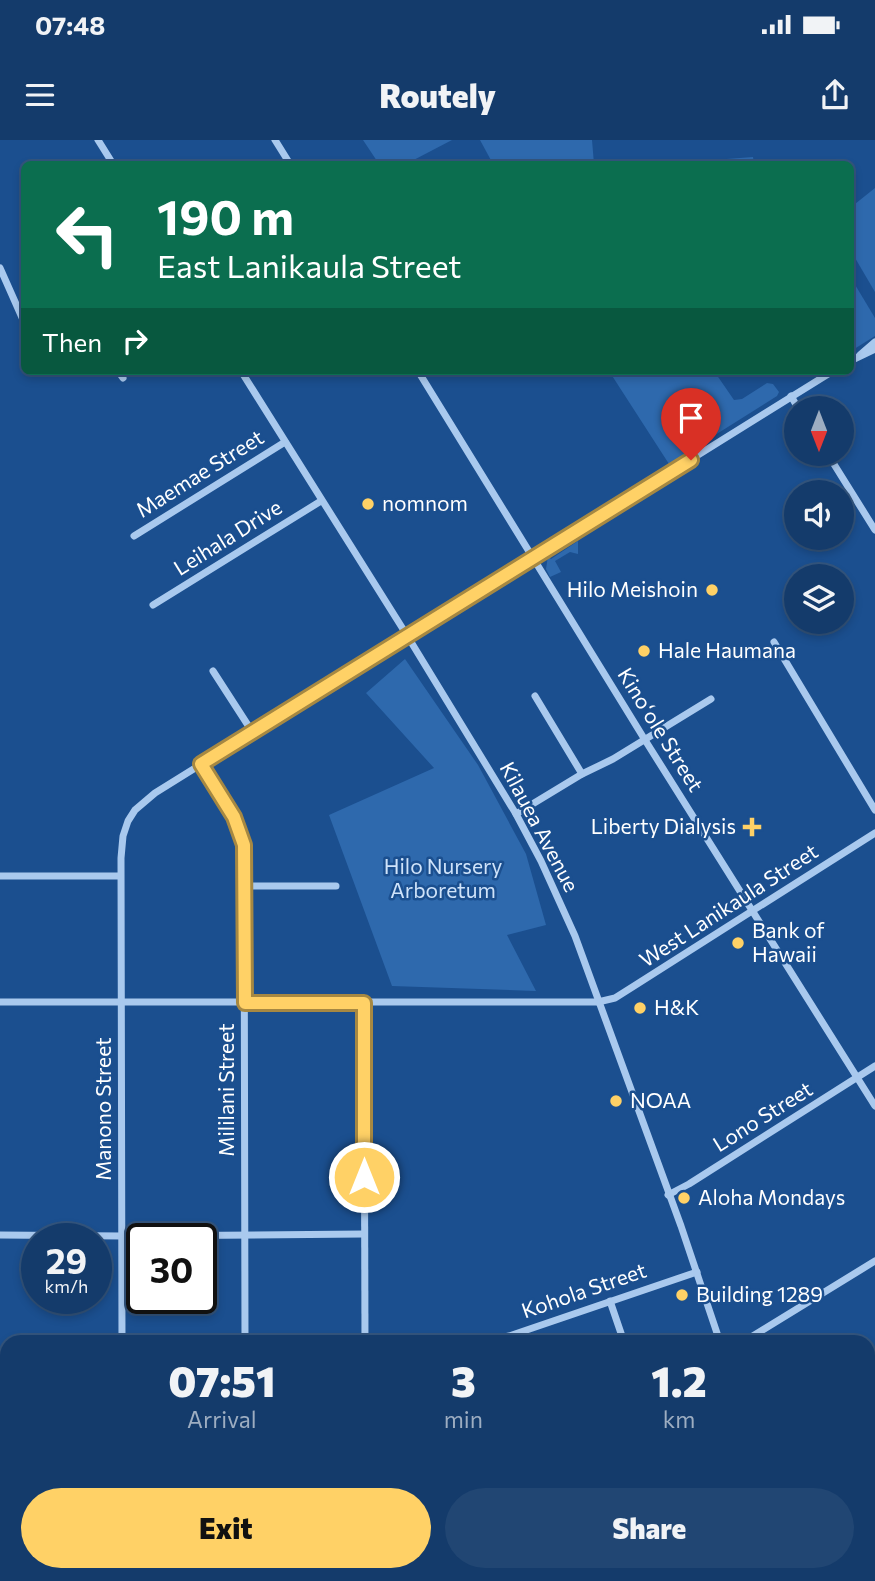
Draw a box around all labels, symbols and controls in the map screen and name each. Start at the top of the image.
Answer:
text: 07:48 [35,9,105,40]
text: Routely [379,75,496,115]
icon: menu [21,76,59,114]
icon: share [816,76,854,114]
text: 190 m [157,185,294,245]
icon: left [42,189,133,280]
text: East Lanikaula Street [157,245,461,285]
icon: right [116,322,154,360]
text: Then [42,326,102,357]
pin [661,388,721,460]
north arrow [784,396,854,466]
map controls [784,396,854,634]
icon: arrive [672,399,710,437]
street label: Maemae Street [131,424,268,522]
button: sound [784,480,854,550]
place label: nomnom [382,490,468,515]
street label: Leihala Drive [169,494,286,580]
marker: nomnom [360,496,376,512]
button: layers [784,564,854,634]
place label: Hilo Meishoin [567,576,698,601]
marker: Hilo Meishoin [704,582,720,598]
place label: Hale Haumana [658,637,796,662]
marker: Hale Haumana [636,643,652,659]
street label: Kinoʻole Street [613,663,709,796]
street label: Kilauea Avenue [496,757,585,896]
place label: Liberty Dialysis [591,813,736,838]
marker: Liberty Dialysis [742,817,762,837]
street label: West Lanikaula Street [634,838,822,972]
park label: Hilo Nursery Arboretum [384,853,502,902]
place label: Bank of Hawaii [752,917,825,966]
marker: Bank of Hawaii [730,935,746,951]
place label: H&K [654,994,699,1019]
marker: H&K [632,1000,648,1016]
street label: Mililani Street [213,1023,238,1157]
street label: Manono Street [90,1037,115,1181]
street label: Lono Street [708,1075,817,1156]
place label: NOAA [630,1087,691,1112]
marker: NOAA [608,1093,624,1109]
position arrow [327,1140,401,1214]
place label: Aloha Mondays [698,1184,845,1209]
marker: Aloha Mondays [676,1190,692,1206]
speed limit sign: 30 [126,1223,217,1314]
text: 29 [46,1238,87,1281]
street label: Kohola Street [518,1257,649,1323]
text: km/h [45,1275,88,1297]
place label: Building 1289 [696,1281,823,1306]
marker: Building 1289 [674,1287,690,1303]
text: 07:51 [168,1354,276,1406]
text: 3 [451,1354,476,1406]
text: 1.2 [651,1354,707,1406]
text: Arrival [187,1405,257,1433]
text: min [444,1405,483,1433]
text: km [663,1405,695,1433]
button: Exit [21,1488,431,1568]
button: Share [445,1488,854,1568]

